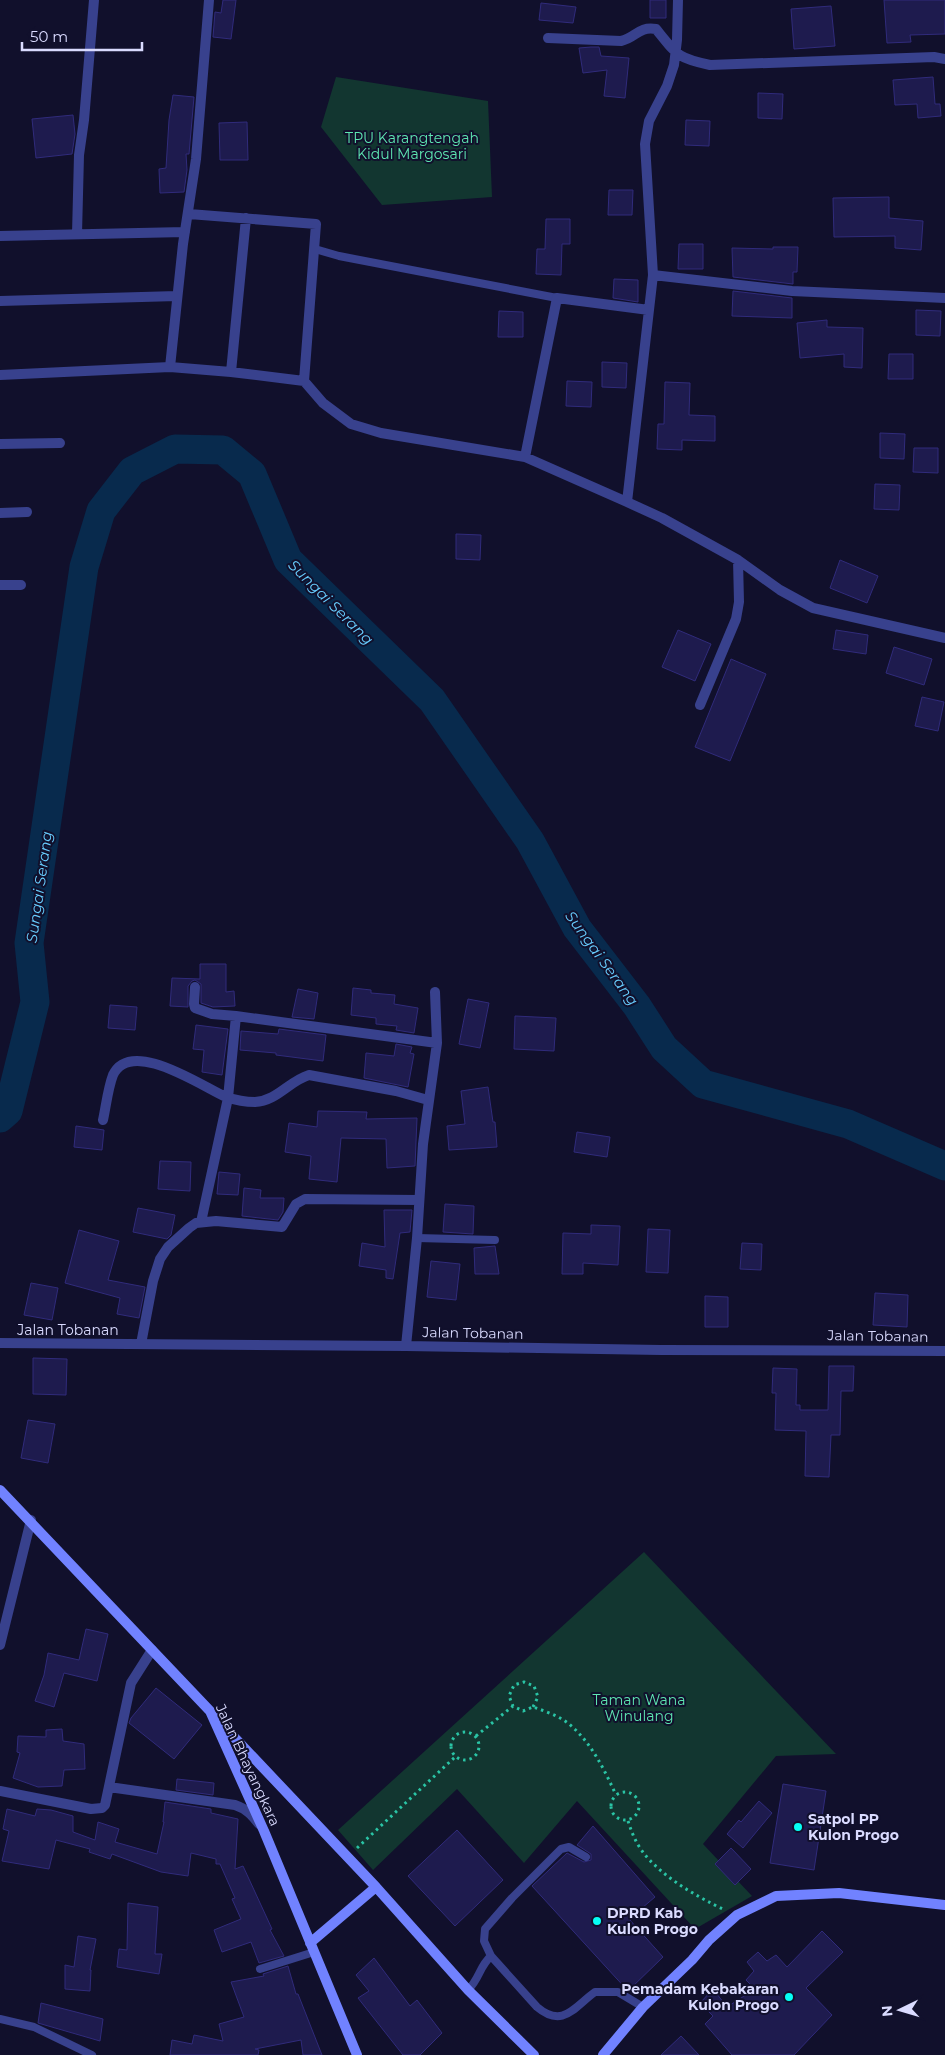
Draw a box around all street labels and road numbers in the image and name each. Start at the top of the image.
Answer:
street label: Jalan Tobanan [16,1321,119,1339]
street label: Jalan Tobanan [421,1323,524,1343]
street label: Jalan Tobanan [826,1326,929,1346]
street label: Jalan Bhayangkara [211,1700,284,1829]

